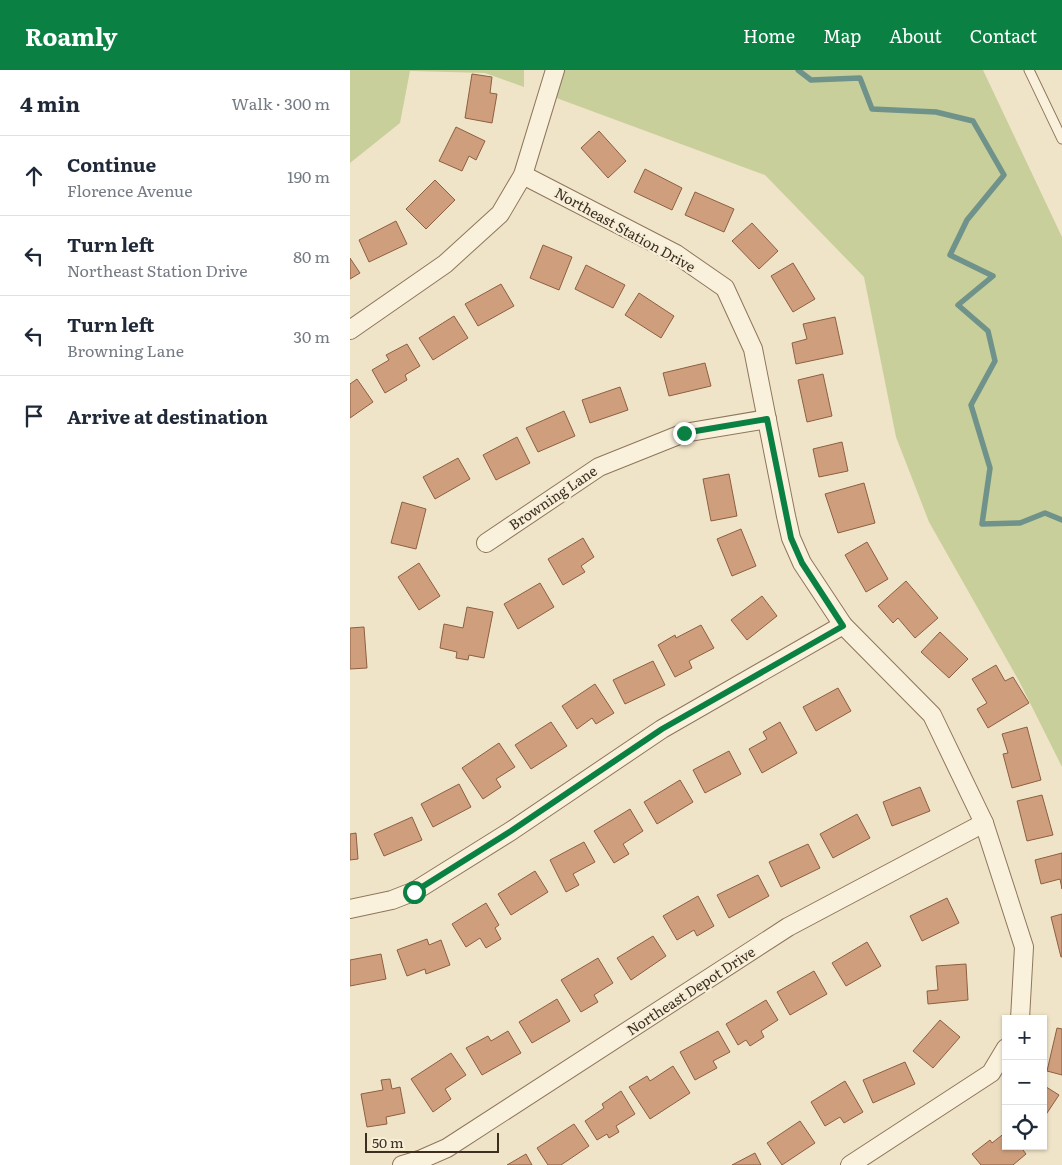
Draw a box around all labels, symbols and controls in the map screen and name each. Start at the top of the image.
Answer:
text: Roamly [25,18,118,53]
text: Home [743,22,795,49]
text: Map [823,22,861,49]
text: About [889,22,942,49]
text: Contact [970,22,1037,49]
text: 4 min [20,87,80,118]
text: Walk · 300 m [231,91,330,115]
text: Continue [67,150,156,178]
icon: ahead [20,162,48,190]
text: 190 m [287,164,330,188]
text: Florence Avenue [67,178,193,202]
street label: Northeast Station Drive [552,182,699,276]
text: Turn left [67,230,154,258]
icon: left [20,242,48,270]
text: 80 m [293,244,330,268]
text: Northeast Station Drive [67,258,248,282]
text: Turn left [67,310,154,338]
icon: left [20,322,48,350]
text: 30 m [293,324,330,348]
text: Browning Lane [67,338,184,362]
icon: arrive [20,402,48,430]
text: Arrive at destination [67,402,268,430]
route end [673,422,696,445]
street label: Browning Lane [504,460,600,534]
route start [403,881,426,904]
street label: Northeast Depot Drive [622,941,759,1039]
map controls [1002,1015,1047,1150]
button: + [1002,1015,1047,1060]
button: − [1002,1060,1047,1105]
button: locate [1002,1105,1047,1150]
scale bar [365,1130,499,1153]
text: 50 m [372,1132,404,1152]

